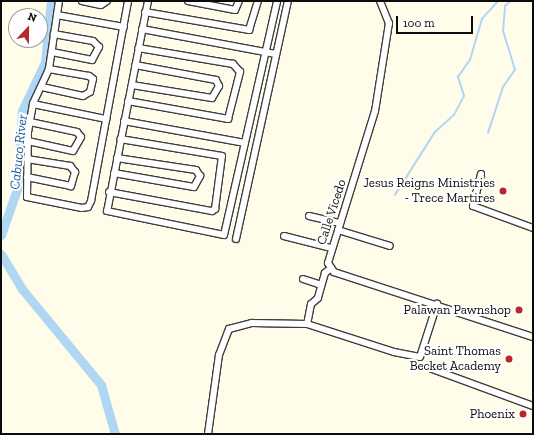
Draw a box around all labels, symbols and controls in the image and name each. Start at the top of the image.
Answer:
north arrow [8,8,48,48]
scale bar [398,8,475,34]
text: N [26,10,39,25]
text: 100 m [403,16,435,30]
water label: Cabuco River [7,114,31,190]
place label: Jesus Reigns Ministries - Trece Martires [363,176,495,207]
street label: Calle Vicedo [314,177,350,247]
marker: Jesus Reigns Ministries - Trece Martires [498,186,508,196]
place label: Palawan Pawnshop [404,302,511,318]
marker: Palawan Pawnshop [514,305,524,315]
place label: Saint Thomas Becket Academy [409,344,501,375]
marker: Saint Thomas Becket Academy [504,354,514,364]
place label: Phoenix [470,406,515,422]
marker: Phoenix [518,409,528,419]

